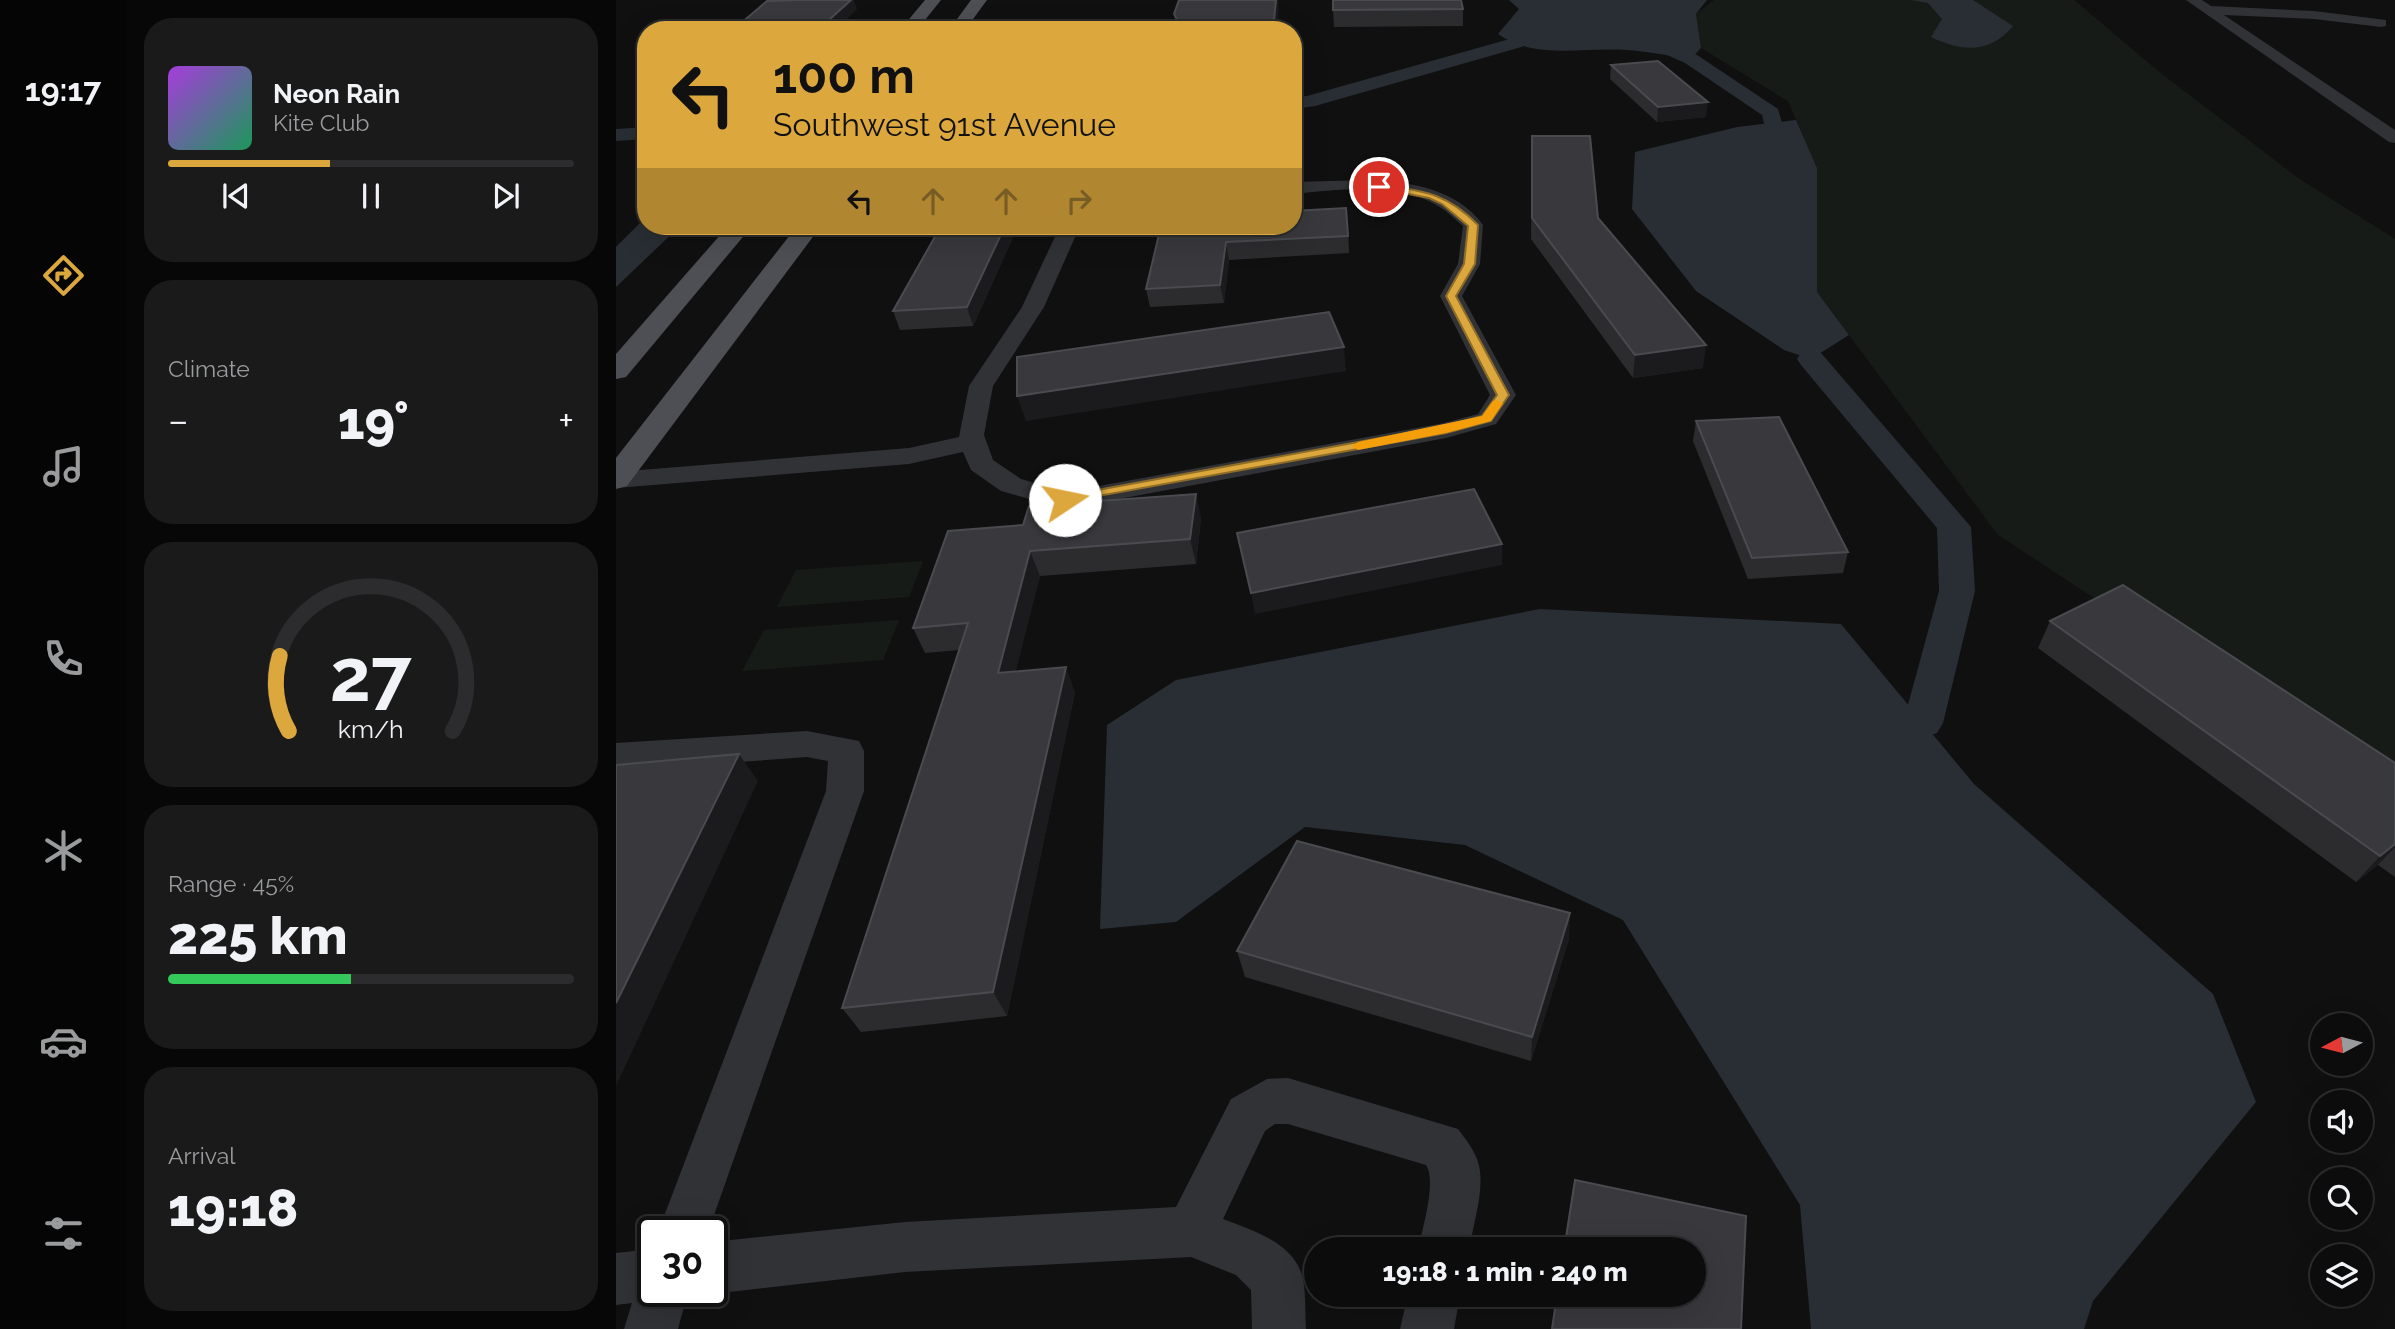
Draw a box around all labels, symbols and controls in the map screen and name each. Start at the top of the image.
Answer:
text: 100 m [773,47,915,104]
icon: left [658,49,749,140]
text: 19:17 [25,71,101,108]
text: Neon Rain [273,79,400,109]
text: Southwest 91st Avenue [773,106,1116,143]
text: Kite Club [273,109,370,136]
pin [1349,157,1409,217]
icon: arrive [1360,168,1398,206]
icon: previous [217,177,255,215]
icon: pause [352,177,390,215]
icon: next [487,177,525,215]
icon: left [841,182,879,220]
icon: ahead [914,182,952,220]
icon: ahead [987,182,1025,220]
icon: right [1060,182,1098,220]
icon: directions [39,251,88,300]
text: Climate [168,355,250,382]
text: 19° [338,390,409,451]
text: − [168,398,188,443]
text: + [558,398,574,443]
icon: music [39,442,88,491]
position arrow [1028,463,1102,537]
text: 27 [330,633,412,718]
icon: phone [39,634,88,683]
text: km/h [338,713,404,743]
icon: climate [39,826,88,875]
text: Range · 45% [168,870,294,897]
text: 225 km [168,905,348,966]
north arrow [2310,1013,2373,1076]
map controls [2310,1013,2373,1307]
icon: car [39,1017,88,1066]
button: sound [2310,1090,2373,1153]
text: Arrival [168,1142,235,1169]
button: search [2310,1167,2373,1230]
text: 19:18 [168,1177,298,1238]
icon: filters [39,1209,88,1258]
speed limit sign: 30 [637,1216,728,1307]
button: layers [2310,1244,2373,1307]
text: 19:18 · 1 min · 240 m [1382,1257,1628,1287]

